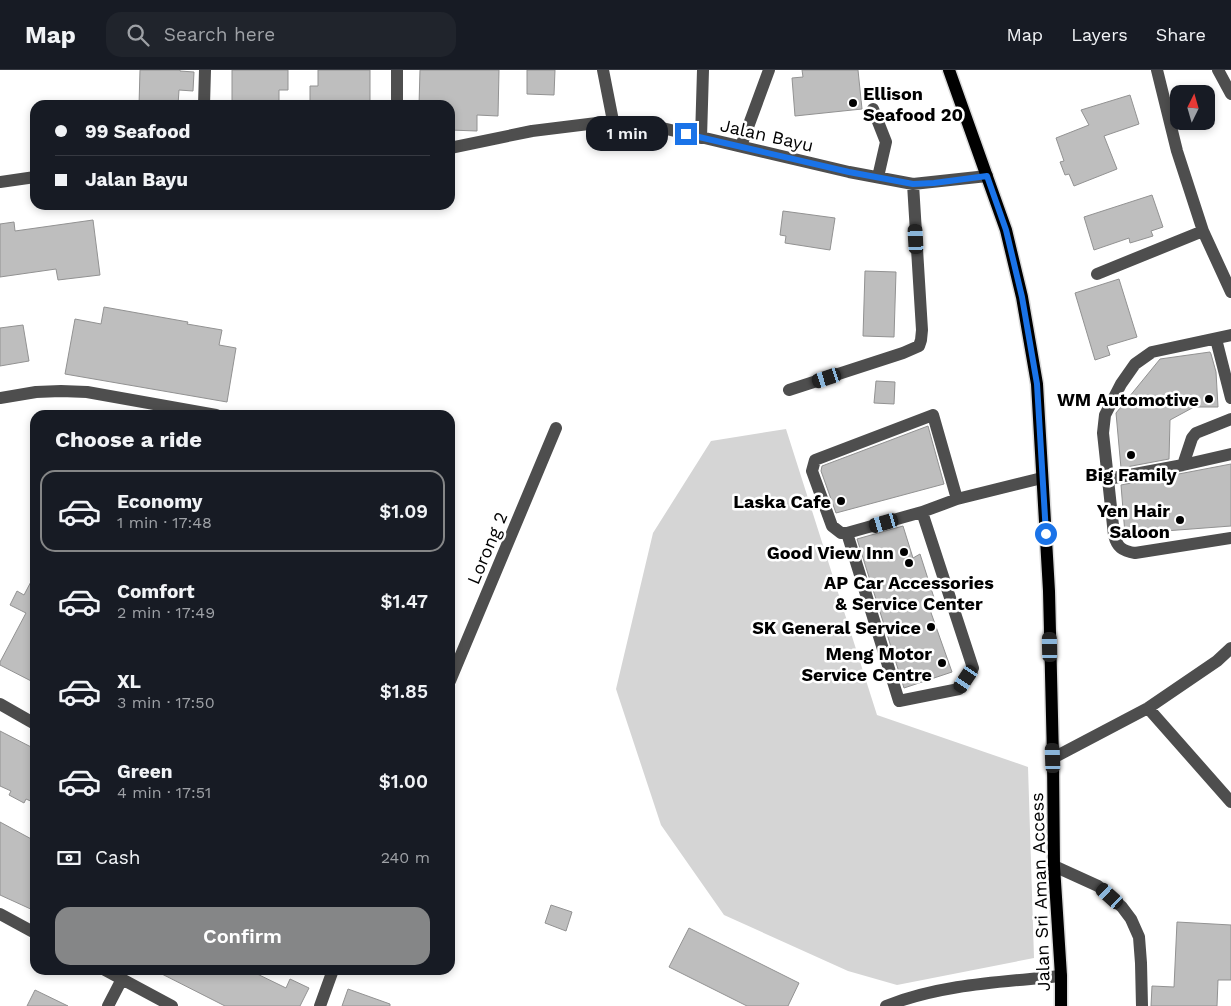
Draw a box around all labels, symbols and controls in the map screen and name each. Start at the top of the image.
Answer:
search box [106,12,456,57]
text: Map [25,21,76,49]
icon: search [124,21,152,49]
text: Search here [164,23,275,46]
text: Map [1006,24,1043,45]
text: Layers [1071,24,1128,45]
text: Share [1156,24,1206,45]
place label: Ellison Seafood 20 [863,83,963,125]
north arrow [1170,85,1215,130]
map controls [1170,85,1215,130]
marker: Ellison Seafood 20 [847,97,859,109]
street label: Jalan Bayu [718,114,816,156]
callout: 1 min [586,116,668,152]
text: 99 Seafood [85,120,191,143]
route end [675,123,697,145]
text: 1 min [606,124,648,143]
text: Jalan Bayu [85,168,188,191]
car [907,224,924,254]
car [810,366,843,390]
place label: WM Automotive [1057,389,1199,410]
marker: WM Automotive [1203,393,1215,405]
text: Choose a ride [55,427,202,452]
marker: Big Family [1125,449,1137,461]
place label: Big Family [1085,464,1178,485]
icon: car [57,489,102,534]
text: Economy [117,490,202,513]
place label: Laska Cafe [733,491,831,512]
marker: Laska Cafe [835,495,847,507]
text: $1.09 [379,500,428,523]
place label: Yen Hair Saloon [1097,500,1170,542]
street label: Lorong 2 [462,509,512,587]
car [867,512,900,534]
text: 1 min · 17:48 [117,513,212,532]
marker: Yen Hair Saloon [1174,514,1186,526]
route start [1035,523,1057,545]
place label: Good View Inn [767,542,894,563]
marker: Good View Inn [898,546,910,558]
marker: AP Car Accessories & Service Center [903,557,915,569]
place label: AP Car Accessories & Service Center [824,572,994,614]
icon: car [57,579,102,624]
text: Comfort [117,580,195,603]
text: $1.47 [381,590,428,613]
text: 2 min · 17:49 [117,603,215,622]
place label: SK General Service [752,617,921,638]
marker: SK General Service [925,621,937,633]
car [1042,632,1057,662]
place label: Meng Motor Service Centre [801,643,932,685]
marker: Meng Motor Service Centre [936,657,948,669]
car [951,662,980,696]
icon: car [57,669,102,714]
text: XL [117,670,141,693]
text: $1.85 [380,680,428,703]
text: 3 min · 17:50 [117,693,215,712]
car [1044,743,1061,773]
icon: car [57,759,102,804]
text: Green [117,760,173,783]
text: $1.00 [379,770,428,793]
text: 4 min · 17:51 [117,783,211,802]
street label: Jalan Sri Aman Access [1026,792,1054,992]
icon: cash [55,844,83,872]
text: Cash [95,846,141,869]
text: 240 m [381,848,430,867]
car [1093,880,1126,912]
button: Confirm [55,907,430,965]

